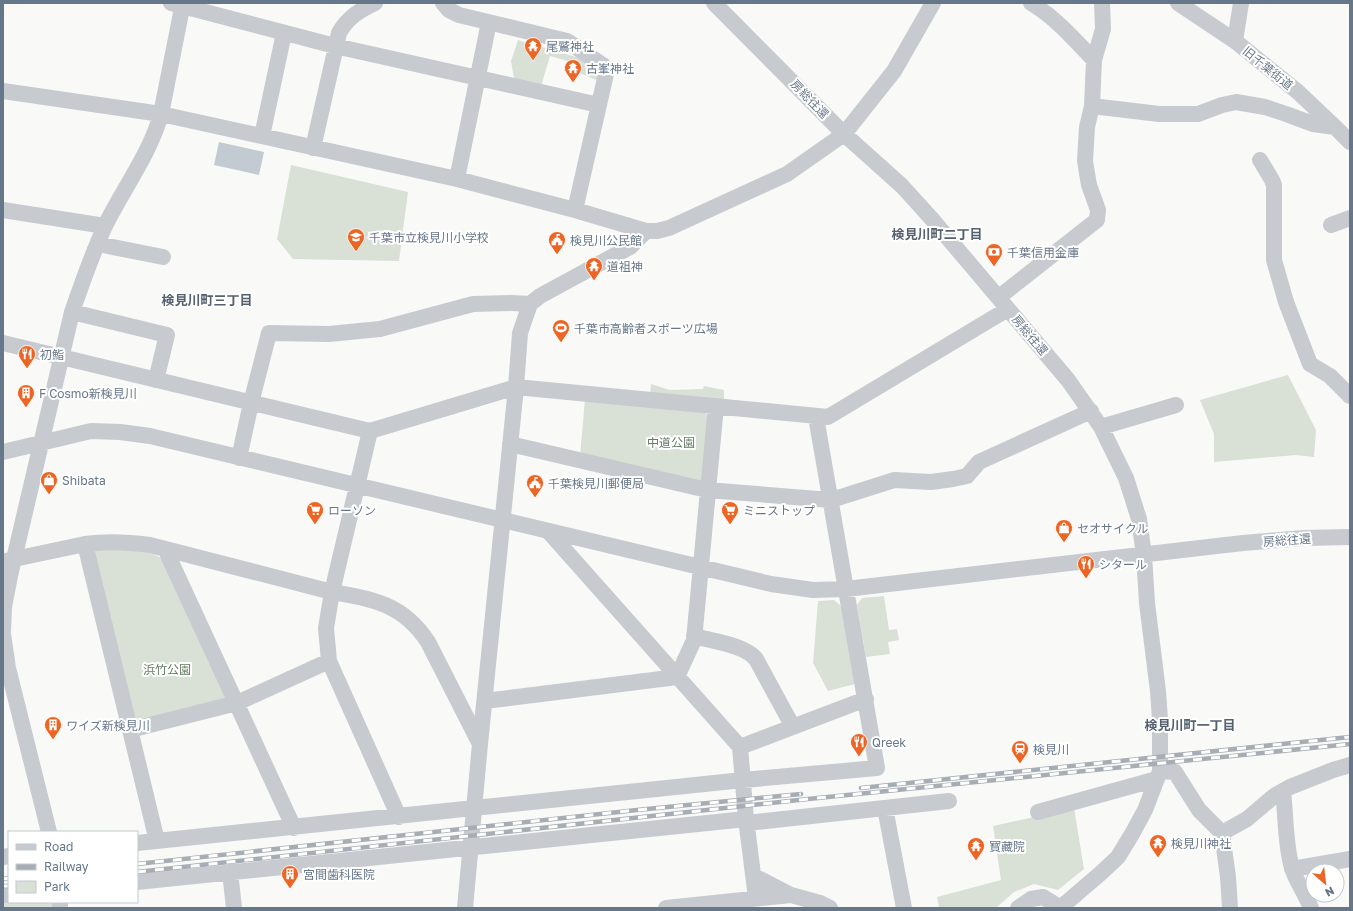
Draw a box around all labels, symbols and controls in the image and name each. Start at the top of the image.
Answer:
temple icon: 尾鷲神社 [523,36,543,61]
place label: 尾鷲神社 [546,39,594,54]
street label: 旧千葉街道 [1240,43,1296,93]
temple icon: 古峯神社 [563,58,583,83]
place label: 古峯神社 [586,61,634,76]
street label: 房総往還 [788,77,832,121]
district label: 検見川町二丁目 [891,226,983,242]
school or university icon: 千葉市立検見川小学校 [346,227,366,252]
place label: 千葉市立検見川小学校 [369,230,489,245]
public building icon: 検見川公民館 [547,230,567,255]
place label: 検見川公民館 [570,233,642,248]
bank icon: 千葉信用金庫 [984,242,1004,267]
place label: 千葉信用金庫 [1007,245,1079,260]
temple icon: 道祖神 [584,256,604,281]
place label: 道祖神 [607,259,643,274]
district label: 検見川町三丁目 [161,292,253,308]
street label: 房総往還 [1009,312,1051,358]
sports icon: 千葉市高齢者スポーツ広場 [551,318,571,343]
place label: 千葉市高齢者スポーツ広場 [574,321,718,336]
restaurant icon: 初鮨 [17,344,37,369]
place label: 初鮨 [40,347,64,362]
building icon: F Cosmo新検見川 [16,383,36,408]
place label: F Cosmo新検見川 [39,386,137,401]
park label: 中道公園 [647,435,695,450]
shop icon: Shibata [39,470,59,495]
place label: Shibata [62,473,106,488]
public building icon: 千葉検見川郵便局 [525,473,545,498]
place label: 千葉検見川郵便局 [548,476,644,491]
supermarket icon: ローソン [305,500,325,525]
supermarket icon: ミニストップ [720,500,740,525]
place label: ローソン [328,503,376,518]
place label: ミニストップ [743,503,815,518]
shop icon: セオサイクル [1054,518,1074,543]
place label: セオサイクル [1077,521,1148,536]
street label: 房総往還 [1263,531,1311,549]
restaurant icon: シタール [1076,554,1096,579]
place label: シタール [1099,557,1147,572]
park label: 浜竹公園 [143,662,191,677]
building icon: ワイズ新検見川 [43,715,63,740]
district label: 検見川町一丁目 [1144,717,1236,733]
place label: ワイズ新検見川 [66,718,150,733]
restaurant icon: Qreek [849,732,869,757]
place label: Qreek [872,735,906,750]
station icon: 検見川 [1010,739,1030,764]
place label: 検見川 [1033,742,1069,757]
legend [8,831,138,903]
temple icon: 検見川神社 [1148,833,1168,858]
temple icon: 寳藏院 [966,836,986,861]
place label: 検見川神社 [1171,836,1231,851]
text: Road [44,839,73,854]
place label: 寳藏院 [989,839,1025,854]
text: Railway [44,859,89,874]
north arrow [1305,863,1345,903]
building icon: 宮間歯科医院 [280,864,300,889]
place label: 宮間歯科医院 [303,867,375,882]
text: Park [44,879,70,894]
text: N [1323,885,1337,900]

